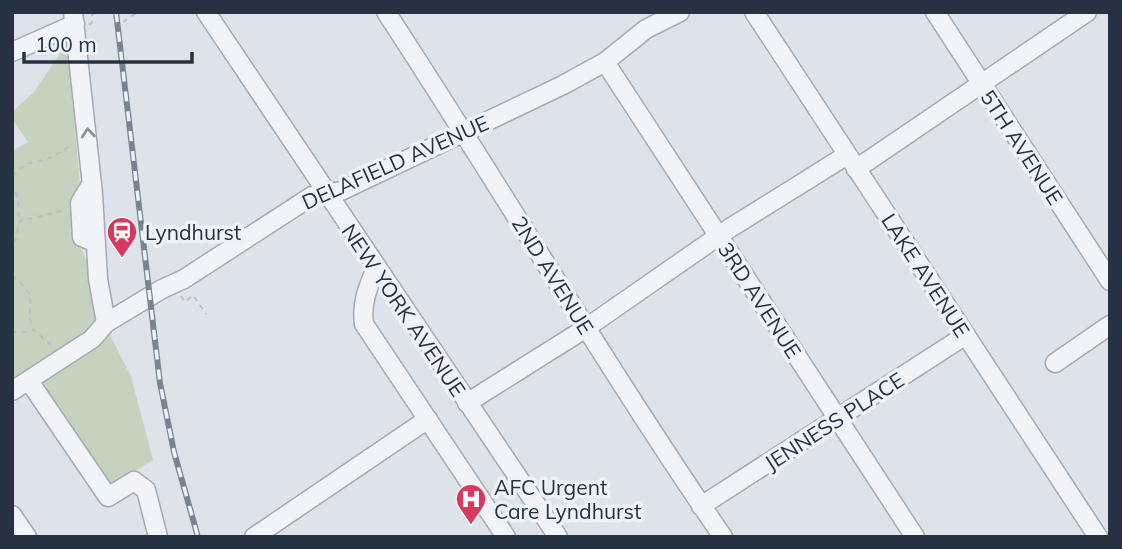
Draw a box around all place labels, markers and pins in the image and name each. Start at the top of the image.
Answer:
station icon: Lyndhurst [105,215,139,259]
place label: Lyndhurst [145,219,241,245]
place label: AFC Urgent Care Lyndhurst [494,474,641,524]
hospital icon: AFC Urgent Care Lyndhurst [454,482,488,526]

